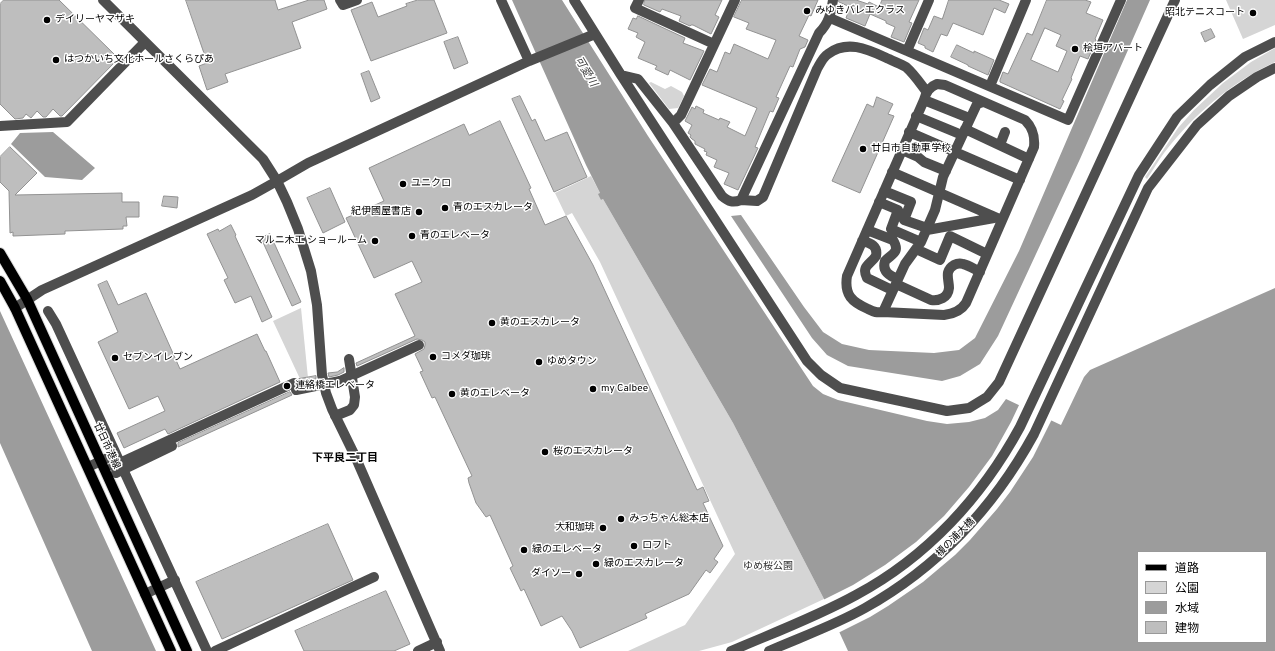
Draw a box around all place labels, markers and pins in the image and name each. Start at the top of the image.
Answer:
place label: みゆきバレエクラス [815,5,905,17]
marker: みゆきバレエクラス [802,6,812,16]
place label: 昭北テニスコート [1165,7,1245,19]
marker: 昭北テニスコート [1248,8,1258,18]
place label: デイリーヤマザキ [55,14,135,26]
marker: デイリーヤマザキ [42,15,52,25]
place label: 桧垣アパート [1083,43,1143,55]
marker: 桧垣アパート [1070,44,1080,54]
place label: はつかいち文化ホールさくらぴあ [64,54,214,66]
marker: はつかいち文化ホールさくらぴあ [51,55,61,65]
place label: 廿日市自動車学校 [871,143,951,155]
marker: 廿日市自動車学校 [858,144,868,154]
place label: ユニクロ [411,178,451,190]
marker: ユニクロ [398,179,408,189]
place label: 青のエスカレータ [453,202,533,214]
marker: 青のエスカレータ [440,203,450,213]
place label: 紀伊國屋書店 [351,206,411,218]
marker: 紀伊國屋書店 [414,207,424,217]
place label: 青のエレベータ [420,230,490,242]
marker: 青のエレベータ [407,231,417,241]
place label: マルニ木工 ショールーム [255,235,367,247]
marker: マルニ木工 ショールーム [370,236,380,246]
place label: 黄のエスカレータ [500,317,580,329]
marker: 黄のエスカレータ [487,318,497,328]
place label: コメダ珈琲 [441,351,491,363]
place label: セブンイレブン [123,352,193,364]
marker: コメダ珈琲 [428,352,438,362]
marker: セブンイレブン [110,353,120,363]
place label: ゆめタウン [547,356,597,368]
marker: ゆめタウン [534,357,544,367]
place label: 連絡橋エレベータ [295,380,375,392]
marker: 連絡橋エレベータ [282,381,292,391]
place label: my Calbee [601,383,648,395]
marker: my Calbee [588,384,598,394]
place label: 黄のエレベータ [460,388,530,400]
marker: 黄のエレベータ [447,389,457,399]
place label: 桜のエスカレータ [553,446,633,458]
marker: 桜のエスカレータ [540,447,550,457]
place label: みっちゃん総本店 [629,513,709,525]
marker: みっちゃん総本店 [616,514,626,524]
place label: 大和珈琲 [555,522,595,534]
marker: 大和珈琲 [598,523,608,533]
place label: ロフト [642,540,672,552]
marker: ロフト [629,541,639,551]
place label: 緑のエレベータ [532,544,602,556]
marker: 緑のエレベータ [519,545,529,555]
place label: 緑のエスカレータ [604,558,684,570]
marker: 緑のエスカレータ [591,559,601,569]
place label: ダイソー [531,568,571,580]
marker: ダイソー [574,569,584,579]

